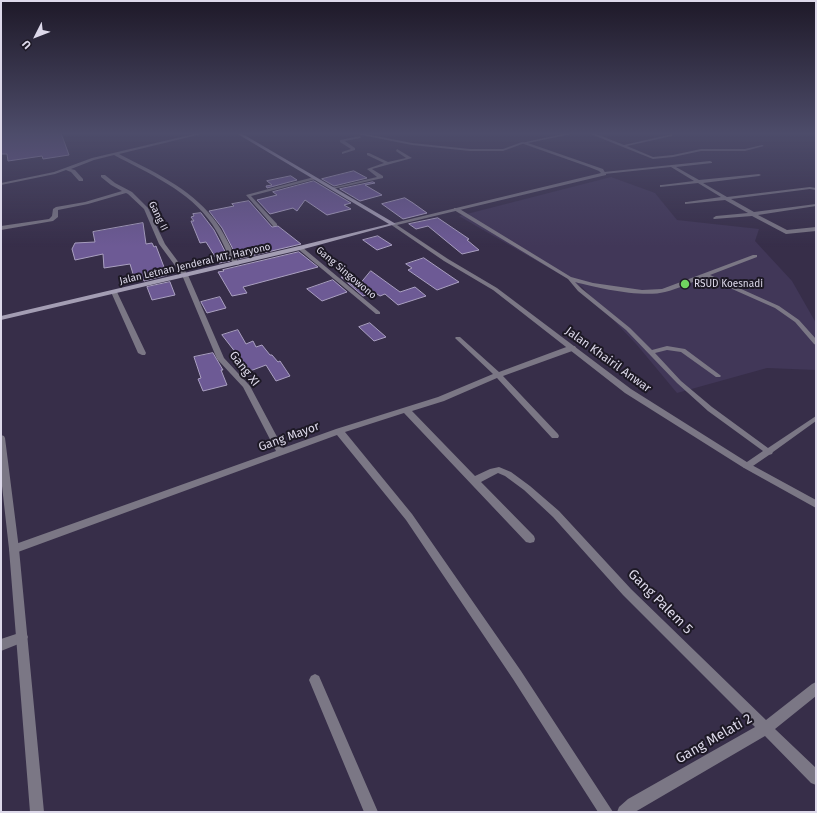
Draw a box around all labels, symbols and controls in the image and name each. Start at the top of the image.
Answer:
north arrow [16,16,56,56]
text: U [19,37,34,51]
street label: Gang II [146,199,170,233]
street label: Jalan Letnan Jenderal MT. Haryono [118,241,272,287]
street label: Gang Singowono [313,244,379,302]
marker: RSUD Koesnadi [679,278,691,290]
place label: RSUD Koesnadi [694,278,763,290]
street label: Jalan Khairil Anwar [562,324,654,396]
street label: Gang XI [226,349,262,389]
street label: Gang Mayor [257,419,321,455]
street label: Gang Palem 5 [624,566,696,638]
street label: Gang Melati 2 [673,710,755,768]

